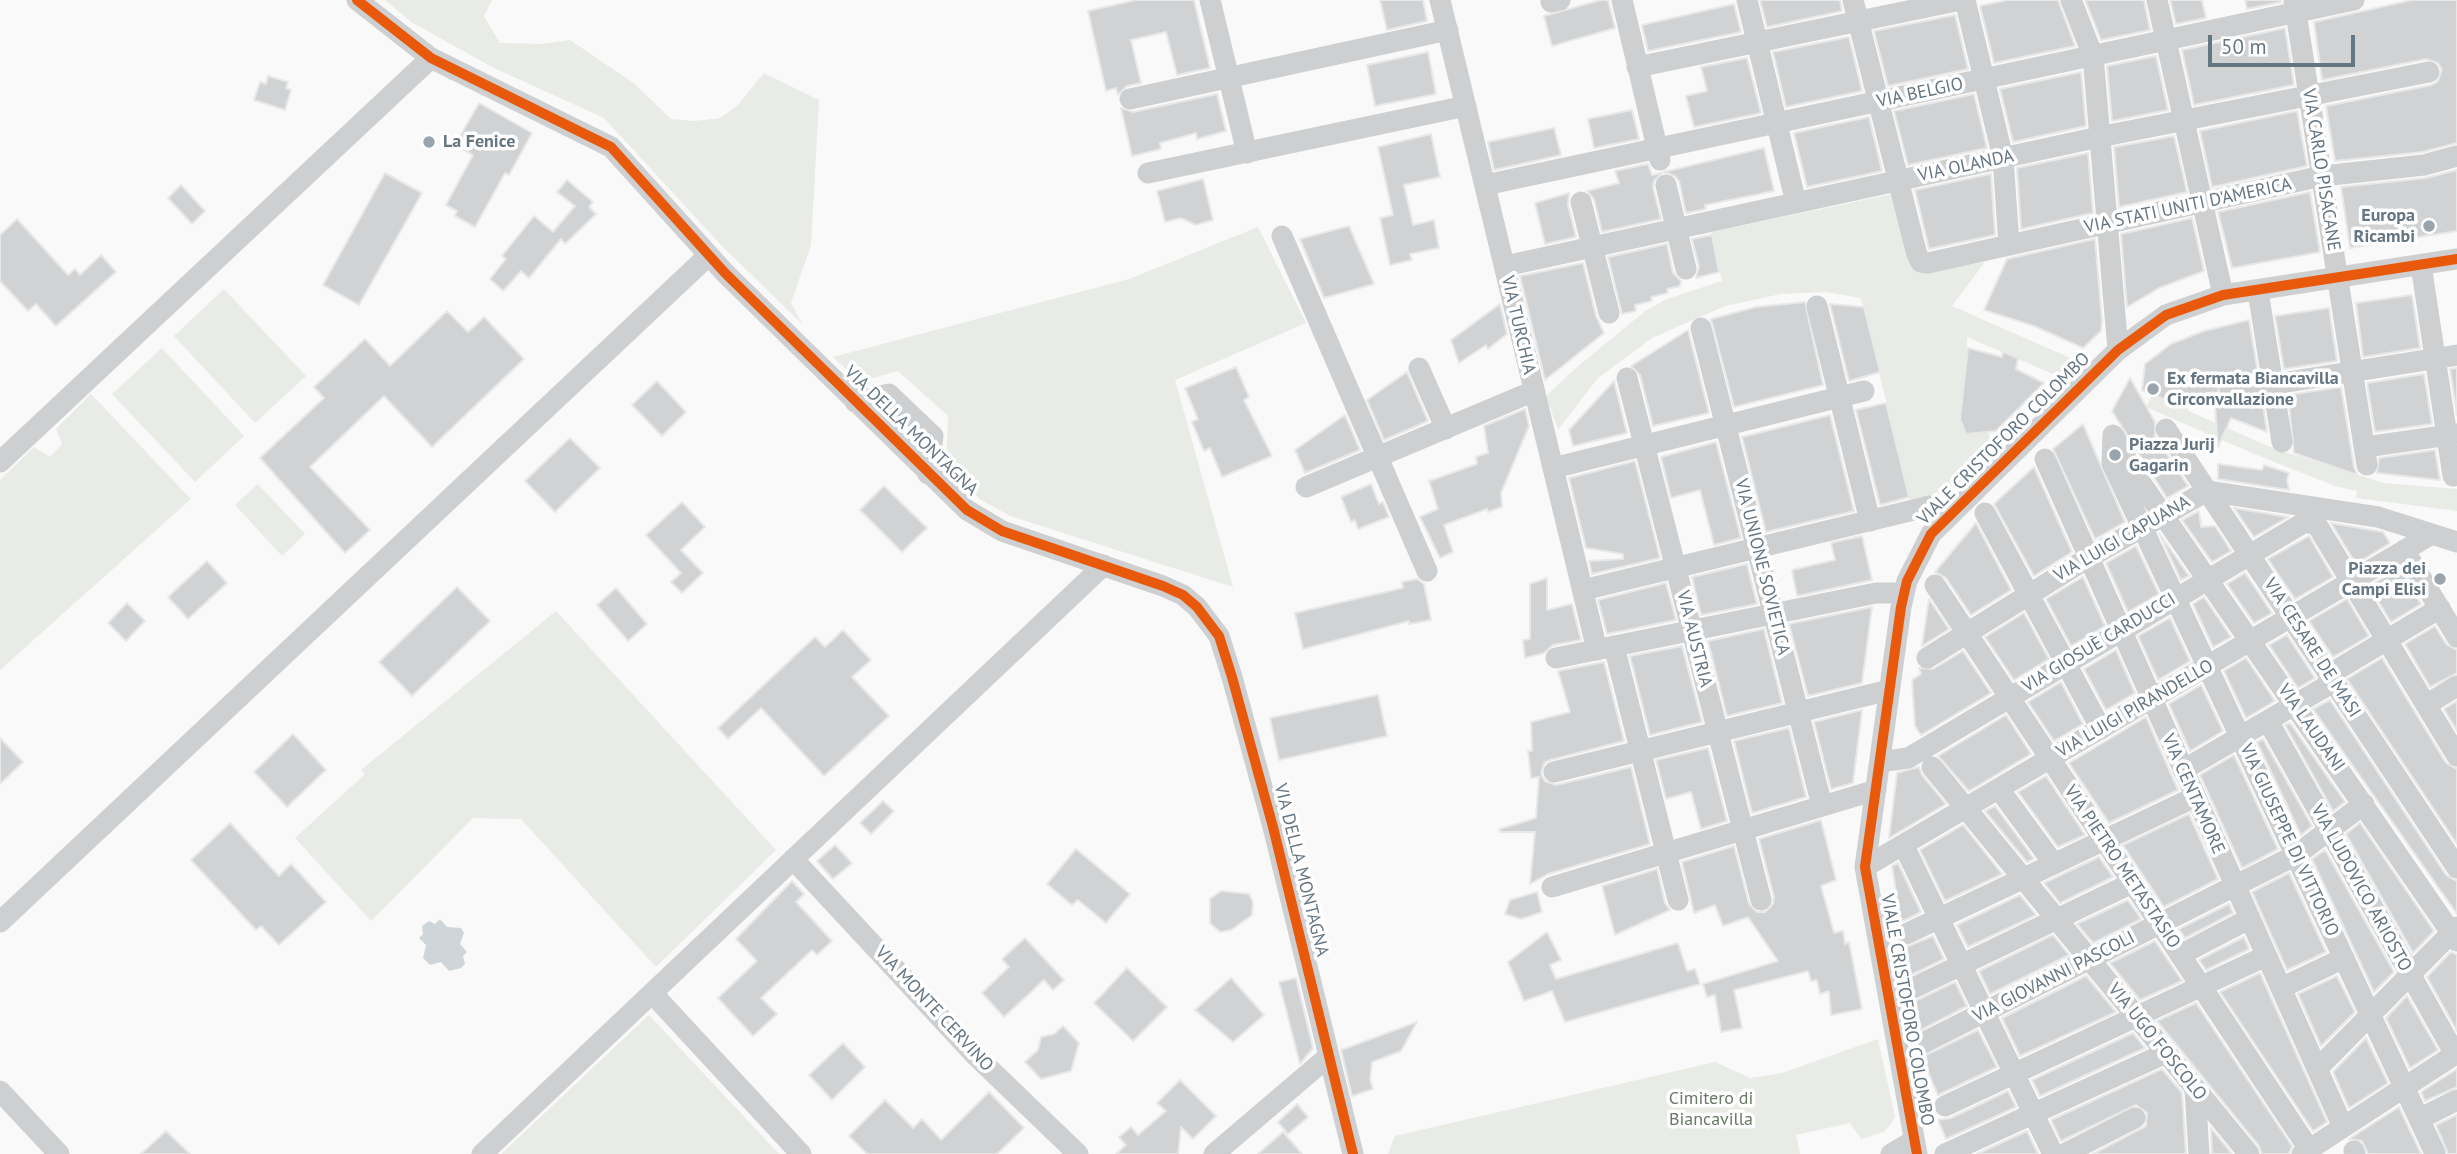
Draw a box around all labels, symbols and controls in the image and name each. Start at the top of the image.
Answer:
scale bar [2212,21,2359,65]
text: 50 m [2221,33,2267,60]
street label: VIA BELGIO [1875,73,1965,113]
street label: VIA CARLO PISACANE [2298,87,2344,253]
place label: La Fenice [443,131,515,153]
marker: La Fenice [421,134,437,150]
street label: VIA OLANDA [1916,145,2016,187]
street label: VIA STATI UNITI D'AMERICA [2083,173,2293,239]
place label: Europa Ricambi [2354,205,2415,248]
marker: Europa Ricambi [2421,218,2437,234]
street label: VIA TURCHIA [1496,274,1540,376]
street label: VIALE CRISTOFORO COLOMBO [1913,348,2095,530]
street label: VIA DELLA MONTAGNA [840,362,982,500]
place label: Ex fermata Biancavilla Circonvallazione [2167,368,2339,410]
marker: Ex fermata Biancavilla Circonvallazione [2145,381,2161,397]
place label: Piazza Jurij Gagarin [2129,434,2215,476]
marker: Piazza Jurij Gagarin [2107,447,2123,463]
street label: VIA UNIONE SOVIETICA [1730,477,1794,657]
street label: VIA LUIGI CAPUANA [2050,491,2194,587]
place label: Piazza dei Campi Elisi [2342,558,2426,600]
marker: Piazza dei Campi Elisi [2432,571,2448,587]
street label: VIA CESARE DE MASI [2259,574,2365,722]
street label: VIA AUSTRIA [1672,588,1716,690]
street label: VIA GIOSUÈ CARDUCCI [2018,589,2180,697]
street label: VIA LUIGI PIRANDELLO [2053,655,2217,763]
street label: VIA LAUDANI [2273,680,2349,776]
street label: VIA CENTAMORE [2157,731,2229,857]
street label: VIA GIUSEPPE DI VITTORIO [2235,740,2343,940]
street label: VIA DELLA MONTAGNA [1269,781,1333,959]
street label: VIA PIETRO METASTASIO [2059,781,2185,953]
street label: VIA LUDOVICO ARIOSTO [2306,801,2416,975]
street label: VIALE CRISTOFORO COLOMBO [1876,892,1938,1128]
street label: VIA GIOVANNI PASCOLI [1969,927,2139,1027]
street label: VIA MONTE CERVINO [870,942,998,1076]
street label: VIA UGO FOSCOLO [2103,979,2211,1105]
park label: Cimitero di Biancavilla [1669,1088,1753,1130]

